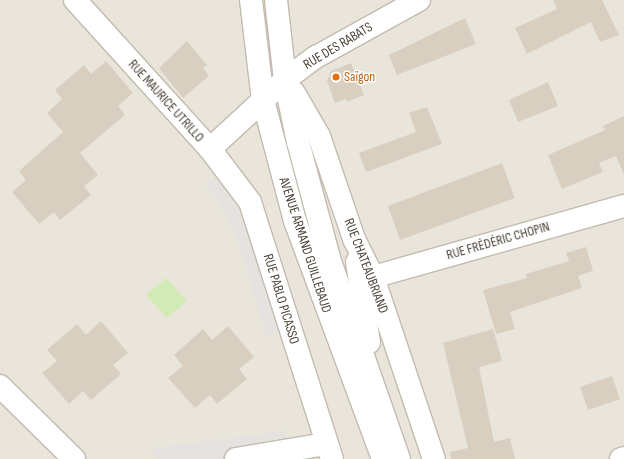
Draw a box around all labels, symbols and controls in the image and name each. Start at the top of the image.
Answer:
street label: RUE DES RABATS [300,19,376,73]
street label: RUE MAURICE UTRILLO [124,56,208,146]
place label: Saïgon [344,69,375,85]
marker: Saïgon [331,72,341,82]
street label: AVENUE ARMAND GUILLEBAUD [275,175,335,315]
street label: RUE CHATEAUBRIAND [340,216,392,316]
street label: RUE FRÉDÉRIC CHOPIN [444,218,552,264]
street label: RUE PABLO PICASSO [259,252,303,346]

